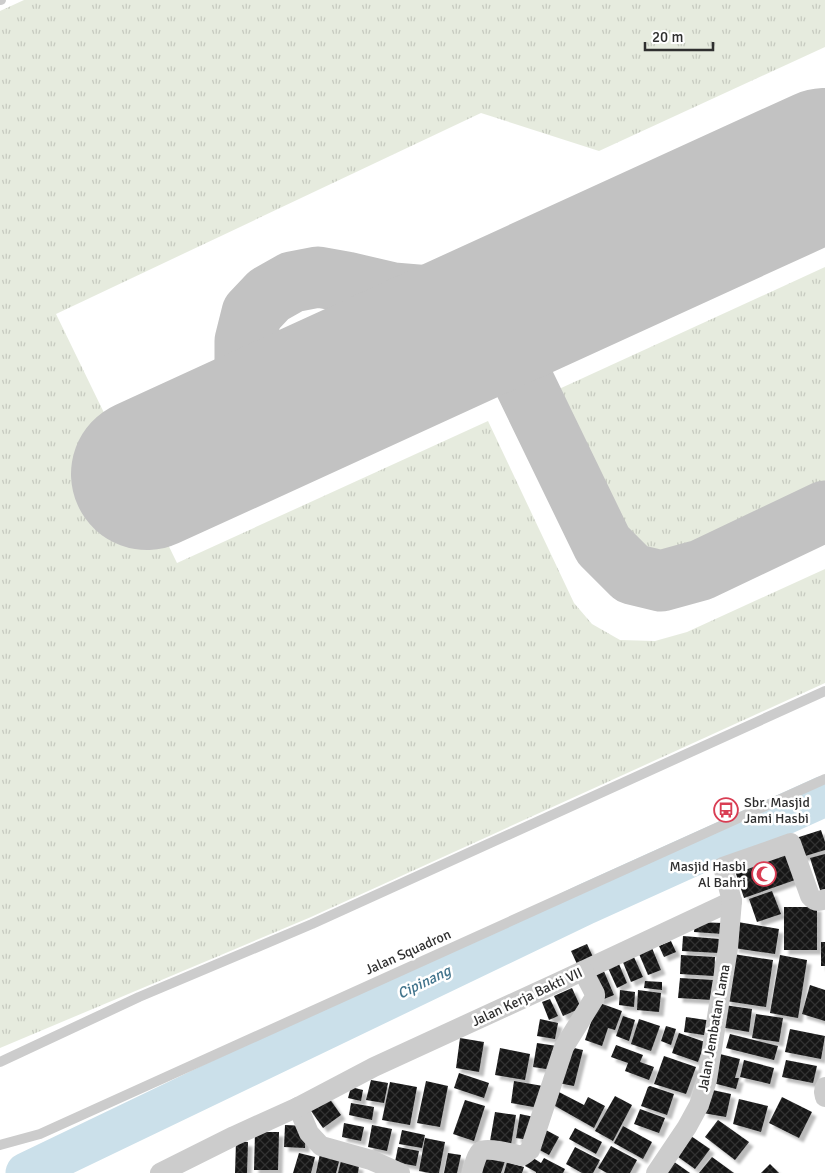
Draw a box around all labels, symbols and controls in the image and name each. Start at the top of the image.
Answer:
scale bar [645,20,712,52]
text: 20 m [652,28,683,46]
place label: Sbr. Masjid Jami Hasbi [744,794,810,827]
bus stop icon: Sbr. Masjid Jami Hasbi [713,797,739,823]
place label: Masjid Hasbi Al Bahri [669,858,746,891]
mosque icon: Masjid Hasbi Al Bahri [751,861,777,887]
street label: Jalan Squadron [362,926,454,978]
water label: Cipinang [394,961,455,1003]
street label: Jalan Jembatan Lama [694,963,734,1093]
street label: Jalan Kerja Bakti VII [469,964,585,1030]

